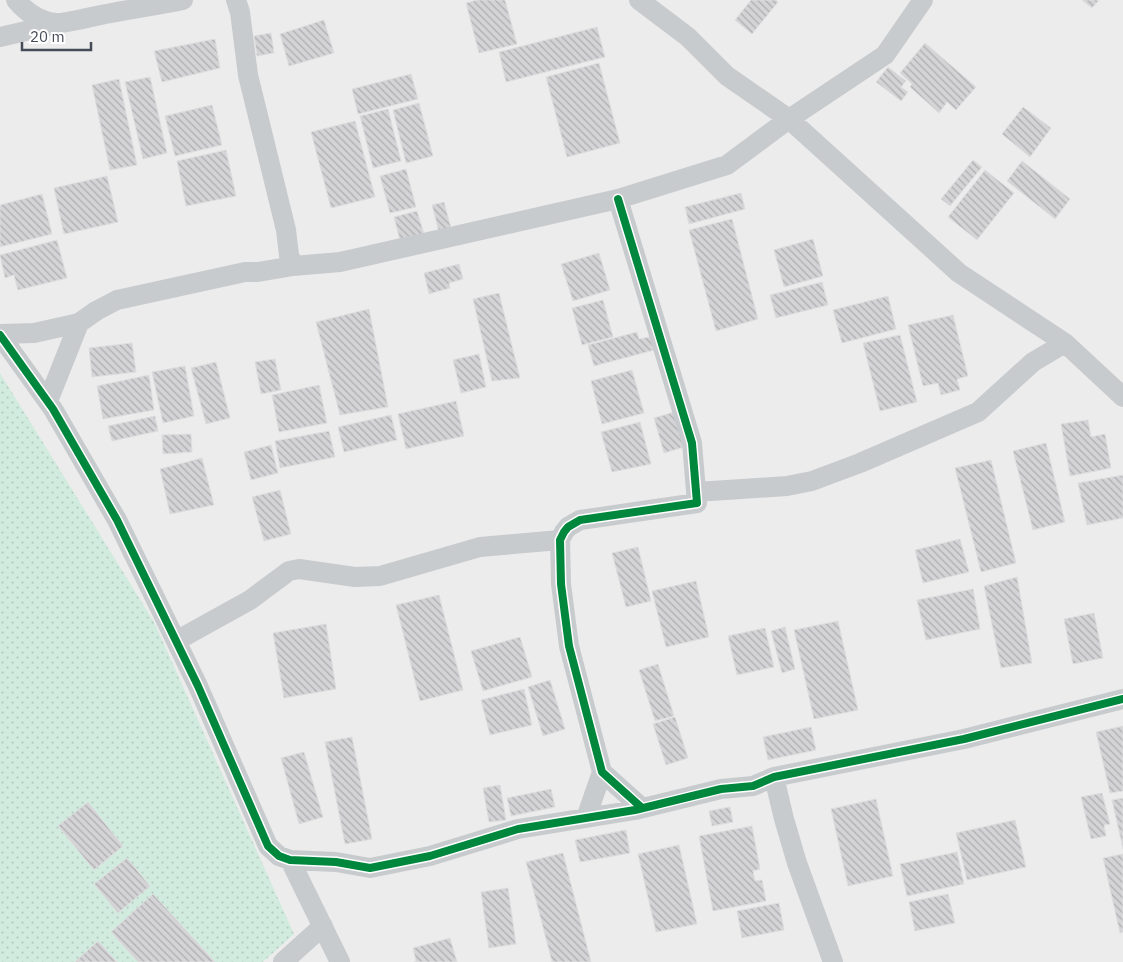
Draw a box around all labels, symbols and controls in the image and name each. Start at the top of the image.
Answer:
scale bar [22,20,91,52]
text: 20 m [30,27,65,46]

